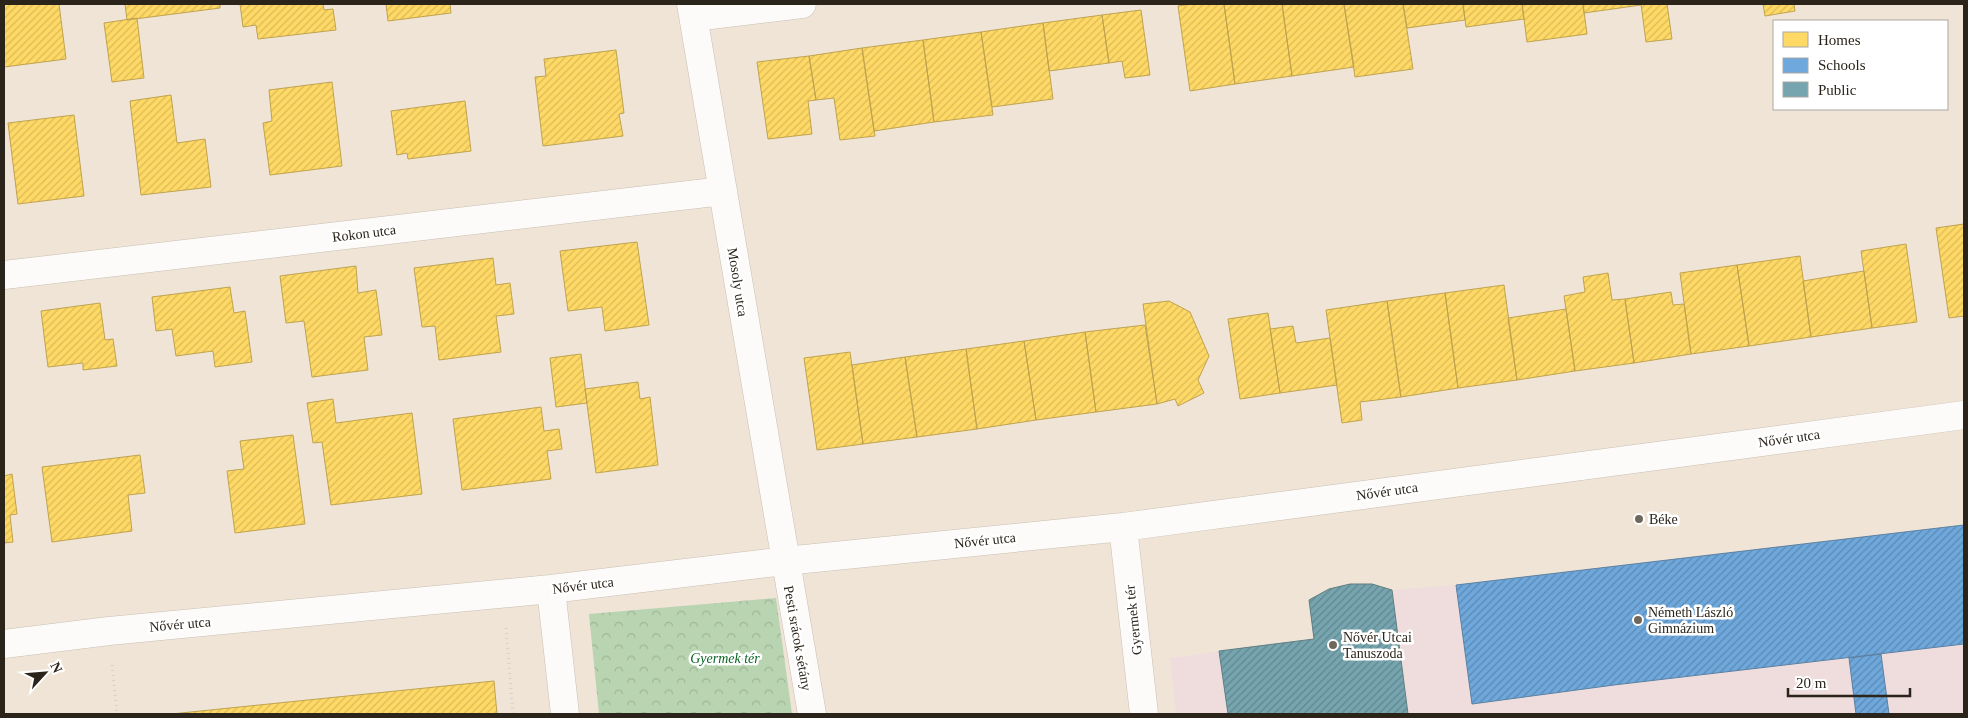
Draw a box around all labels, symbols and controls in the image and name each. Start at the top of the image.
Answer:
legend [1773,20,1948,110]
text: Homes [1818,32,1861,48]
text: Schools [1818,57,1866,73]
text: Public [1818,82,1857,98]
street label: Rokon utca [331,222,398,245]
street label: Mosoly utca [725,247,750,318]
street label: Nővér utca [1757,427,1821,450]
street label: Nővér utca [1355,480,1419,503]
place label: Béke [1649,512,1678,527]
marker: Béke [1633,513,1645,525]
street label: Nővér utca [954,530,1017,551]
street label: Nővér utca [551,574,615,597]
street label: Pesti srácok sétány [781,584,814,692]
street label: Gyermek tér [1122,584,1145,656]
place label: Németh László Gimnázium [1648,605,1733,636]
street label: Nővér utca [149,614,212,635]
marker: Németh László Gimnázium [1632,614,1644,626]
place label: Nővér Utcai Tanuszoda [1343,630,1412,661]
marker: Nővér Utcai Tanuszoda [1327,639,1339,651]
north arrow [20,648,70,698]
park label: Gyermek tér [690,651,760,666]
text: N [47,660,65,675]
scale bar [1788,666,1910,698]
text: 20 m [1796,675,1827,691]

